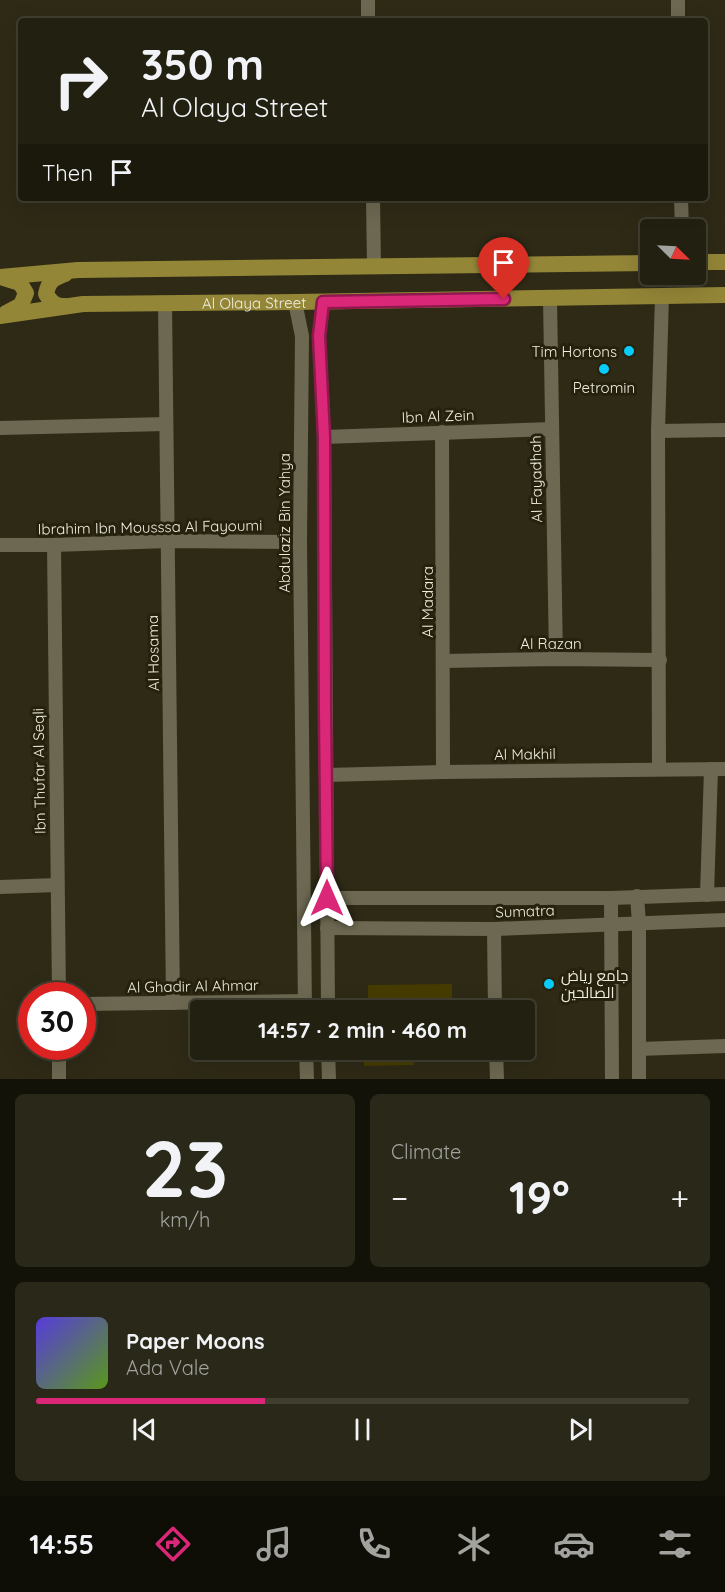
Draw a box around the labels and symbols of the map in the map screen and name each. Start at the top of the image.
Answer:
north arrow [640,219,706,285]
pin [478,237,529,299]
street label: Al Olaya Street [202,292,306,312]
place label: Tim Hortons [532,342,617,361]
marker: Tim Hortons [622,344,636,358]
marker: Petromin [597,362,611,376]
place label: Petromin [573,378,635,397]
street label: Ibn Al Zein [401,405,475,427]
street label: Al Fayadhah [526,435,546,523]
street label: Abdulaziz Bin Yahya [275,453,294,593]
street label: Ibrahim Ibn Mousssa Al Fayoumi [38,516,262,538]
street label: Al Madara [418,566,437,638]
street label: Al Hosama [143,615,163,691]
street label: Al Razan [520,634,582,653]
street label: Ibn Thufar Al Seqli [28,708,50,834]
street label: Al Makhil [494,744,556,764]
position arrow [295,866,359,930]
street label: Sumatra [495,900,555,922]
place label: جامع رياض الصالحين [561,966,628,1003]
street label: Al Ghadir Al Ahmar [127,975,259,997]
marker: جامع رياض الصالحين [542,977,556,991]
speed limit sign: 30 [18,982,96,1060]

